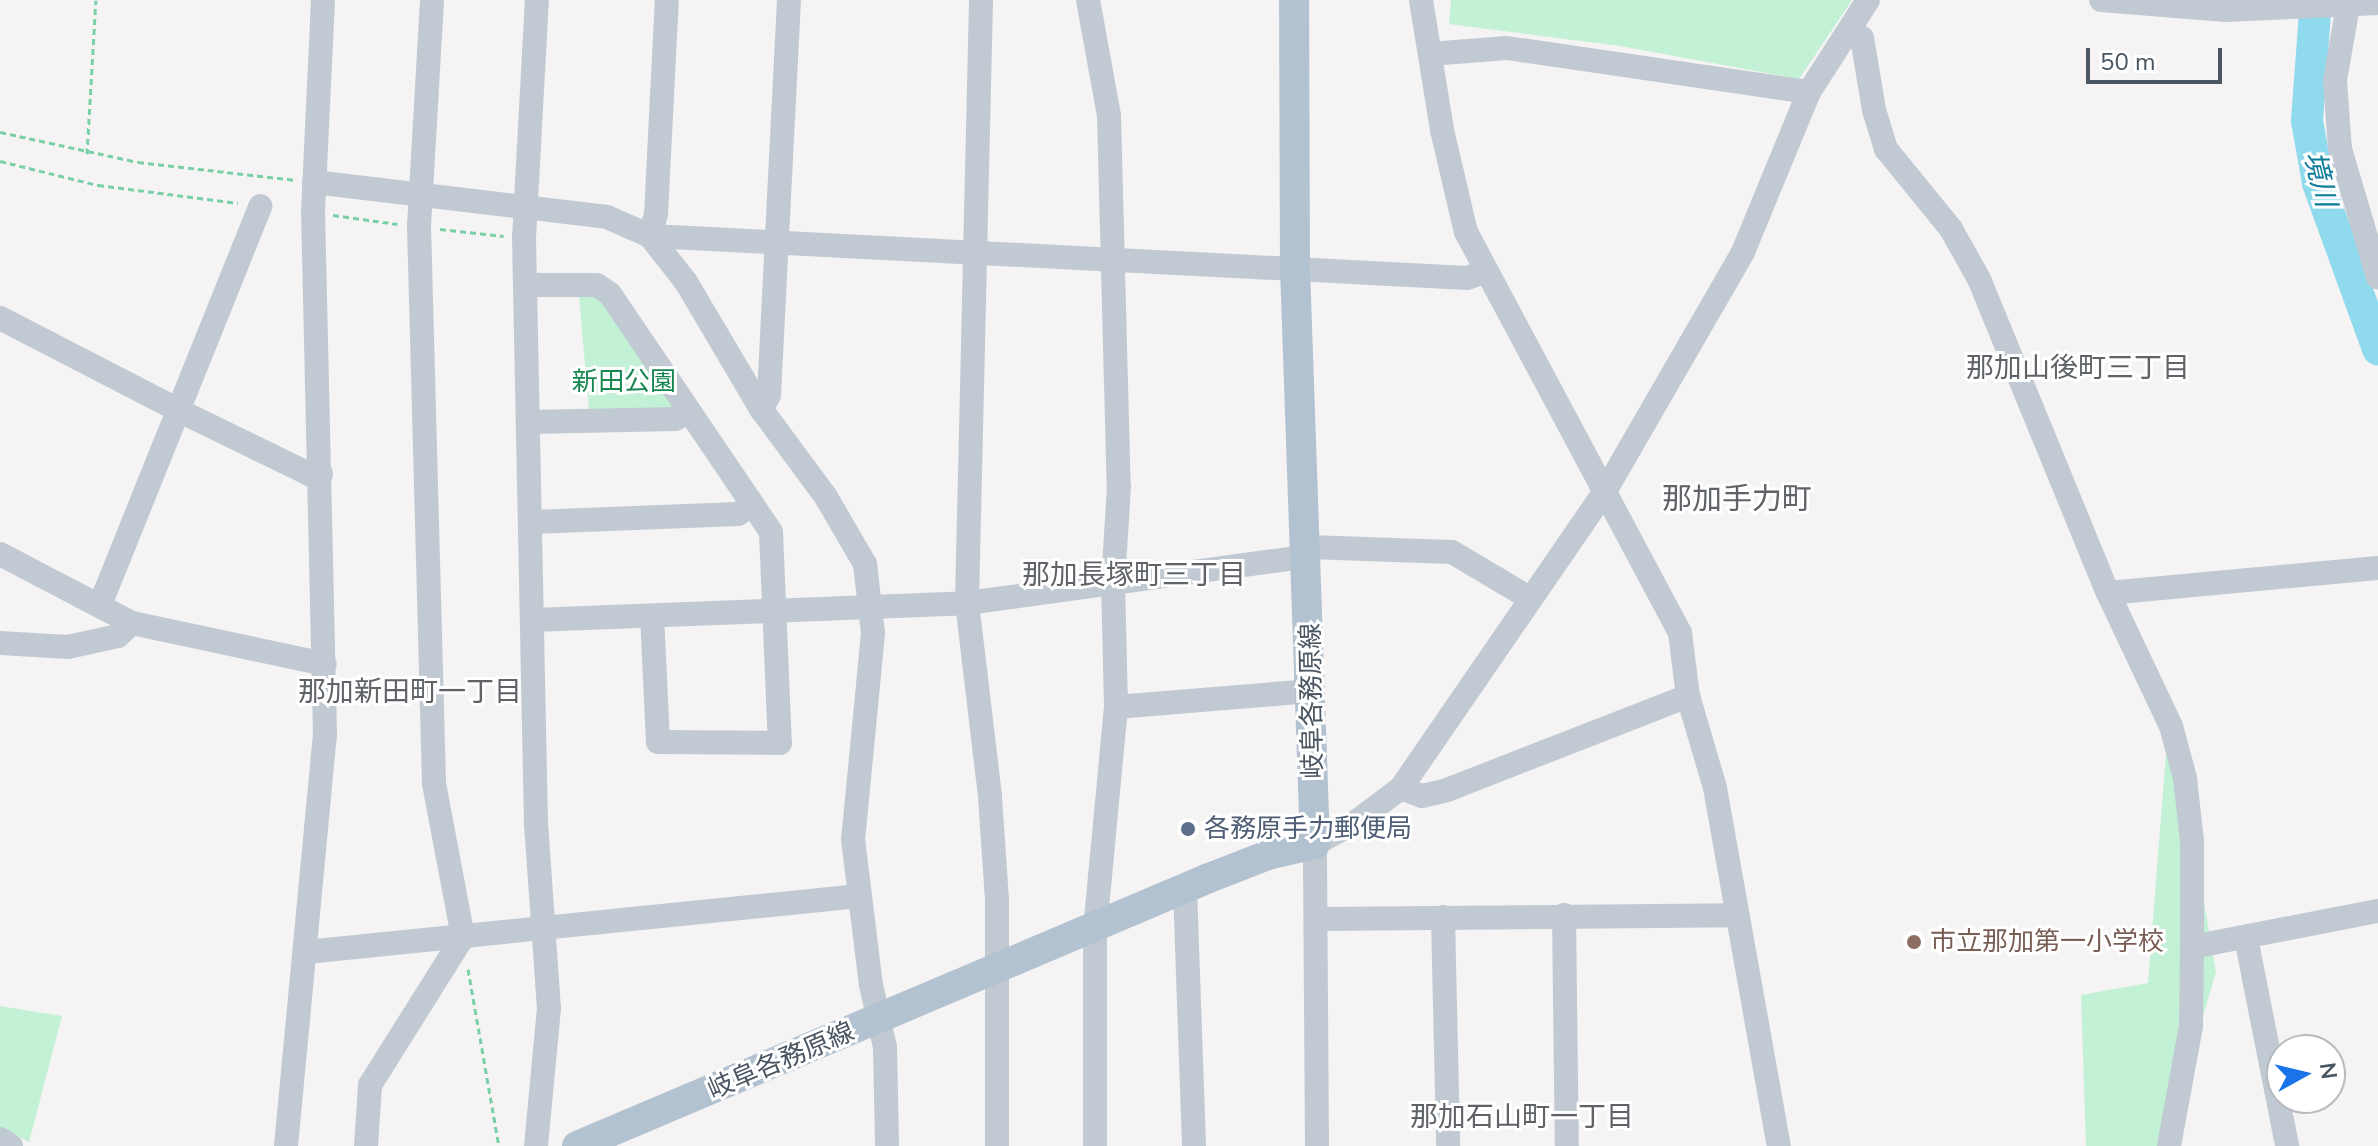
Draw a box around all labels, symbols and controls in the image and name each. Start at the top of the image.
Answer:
scale bar [2090,32,2226,82]
text: 50 m [2100,46,2156,78]
water label: 境川 [2297,148,2343,210]
district label: 那加山後町三丁目 [1966,351,2190,385]
park label: 新田公園 [572,366,676,398]
district label: 那加手力町 [1662,482,1812,518]
district label: 那加長塚町三丁目 [1022,558,1246,592]
street label: 岐阜各務原線 [1295,623,1329,779]
district label: 那加新田町一丁目 [298,675,522,709]
place label: 各務原手力郵便局 [1204,813,1412,845]
marker: 各務原手力郵便局 [1179,820,1197,838]
place label: 市立那加第一小学校 [1930,926,2164,958]
marker: 市立那加第一小学校 [1905,933,1923,951]
street label: 岐阜各務原線 [703,1016,859,1106]
north arrow [2266,1034,2346,1114]
text: N [2312,1061,2344,1081]
district label: 那加石山町一丁目 [1410,1100,1634,1134]

